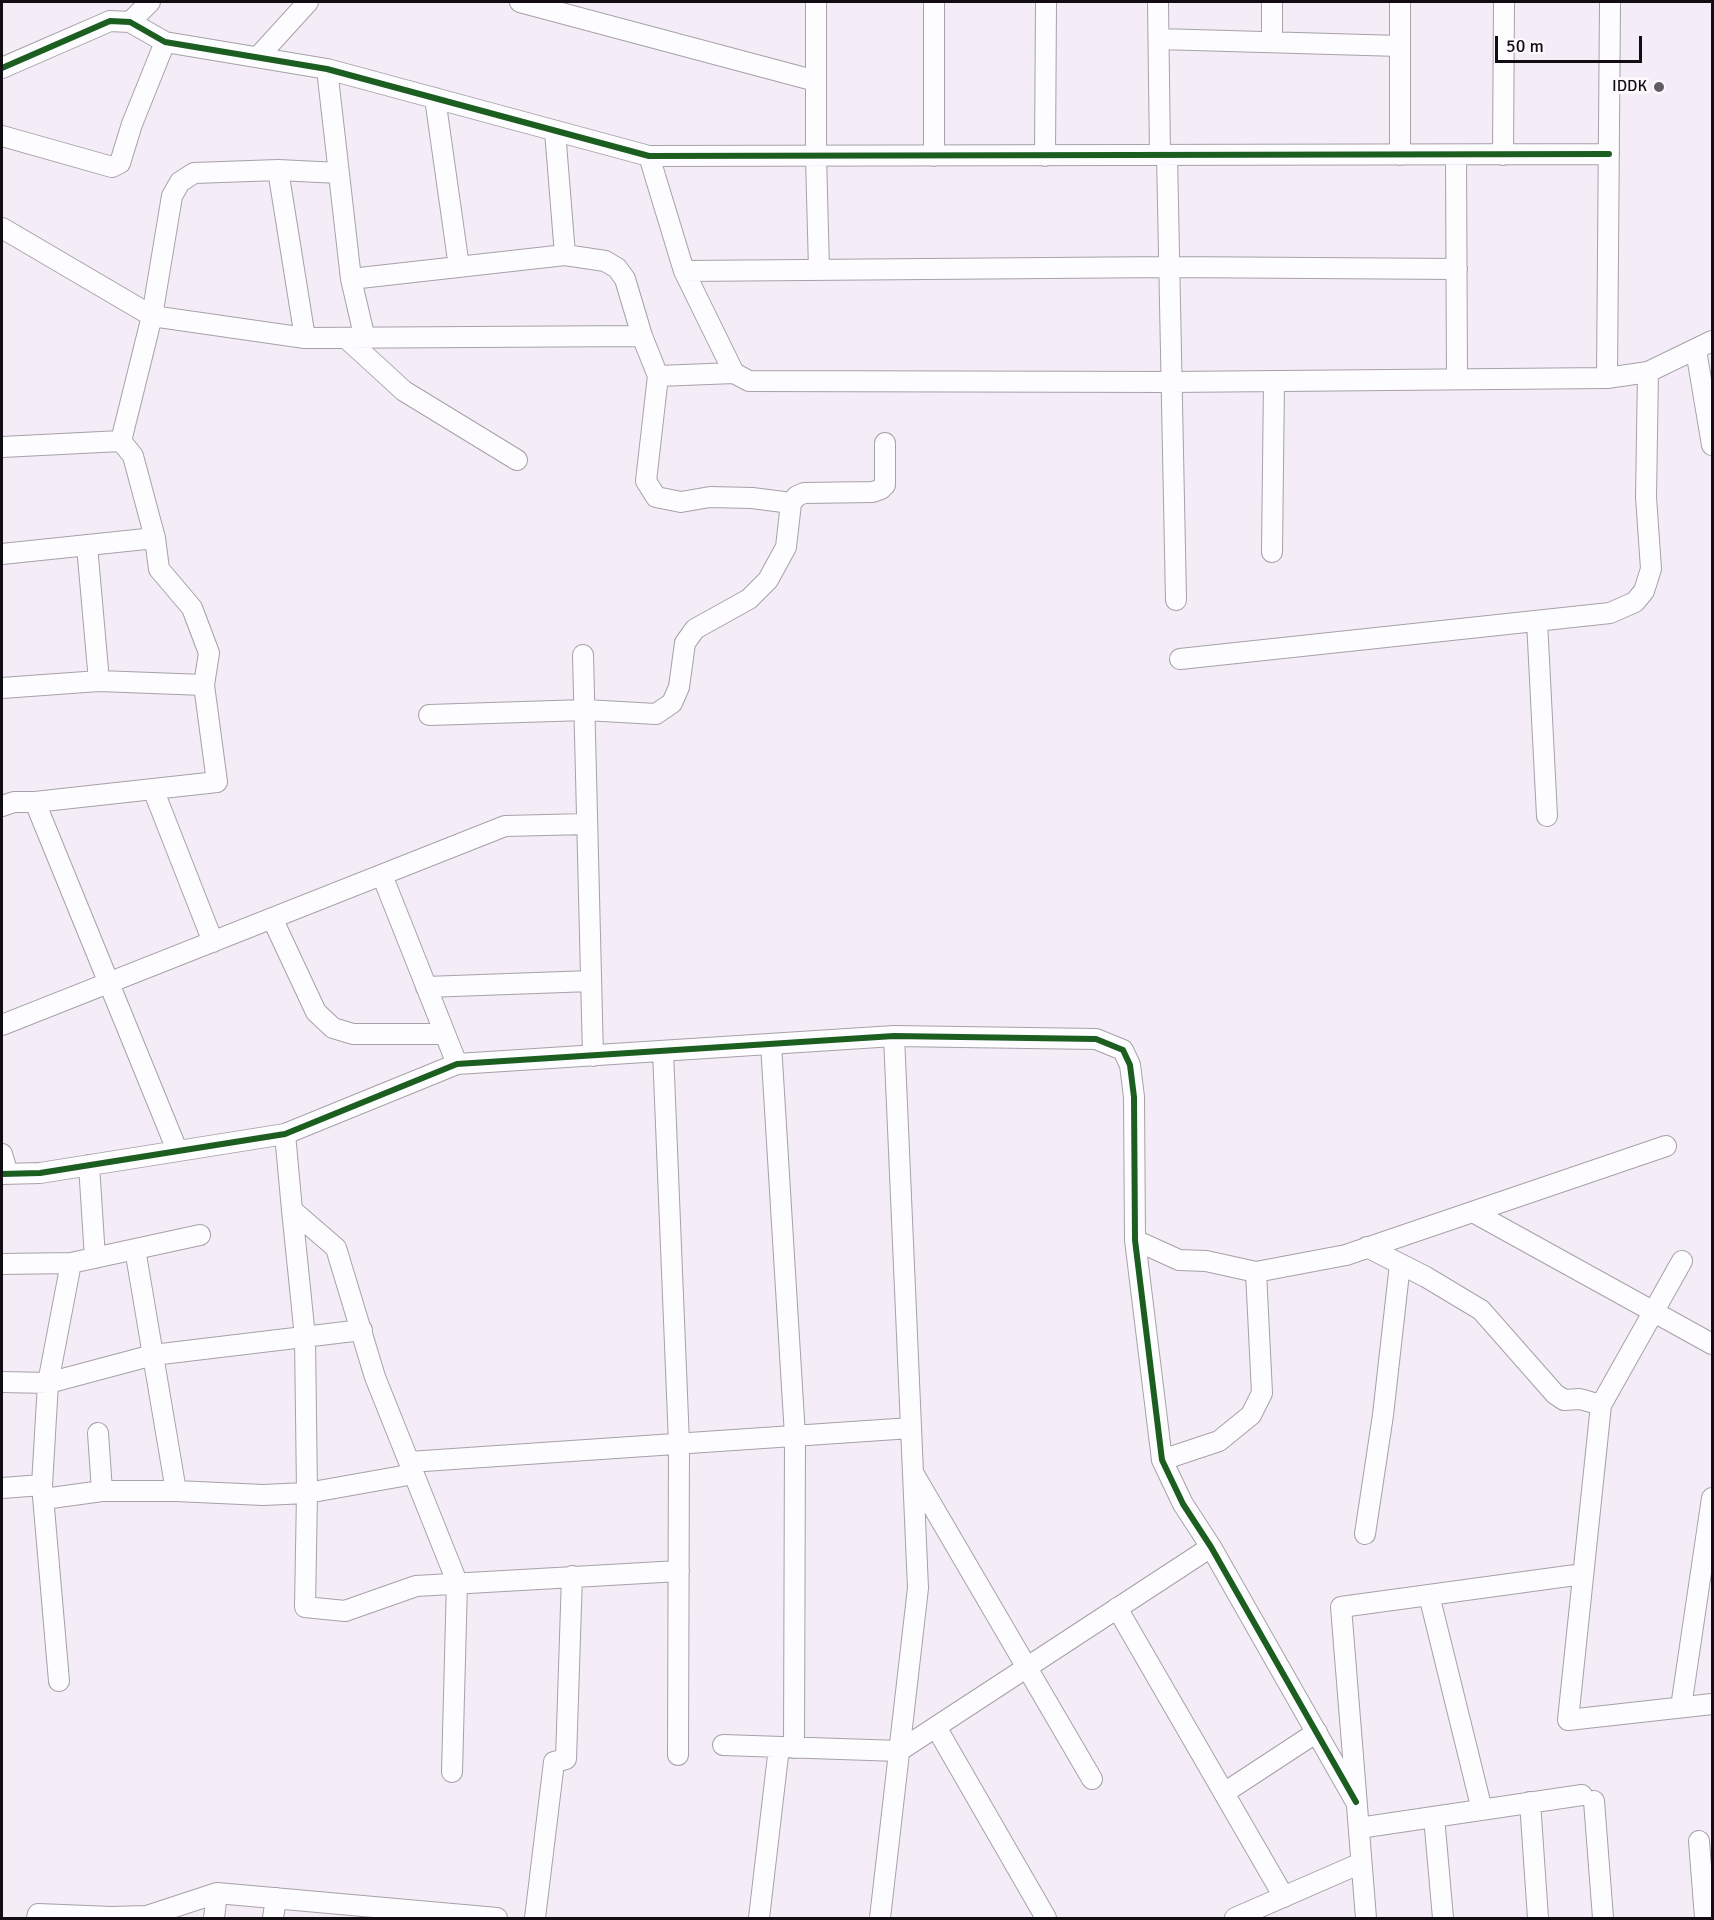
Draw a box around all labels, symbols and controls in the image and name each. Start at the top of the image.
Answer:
scale bar [1498,24,1645,62]
text: 50 m [1506,35,1544,57]
place label: IDDK [1612,77,1647,97]
marker: IDDK [1652,80,1666,94]

